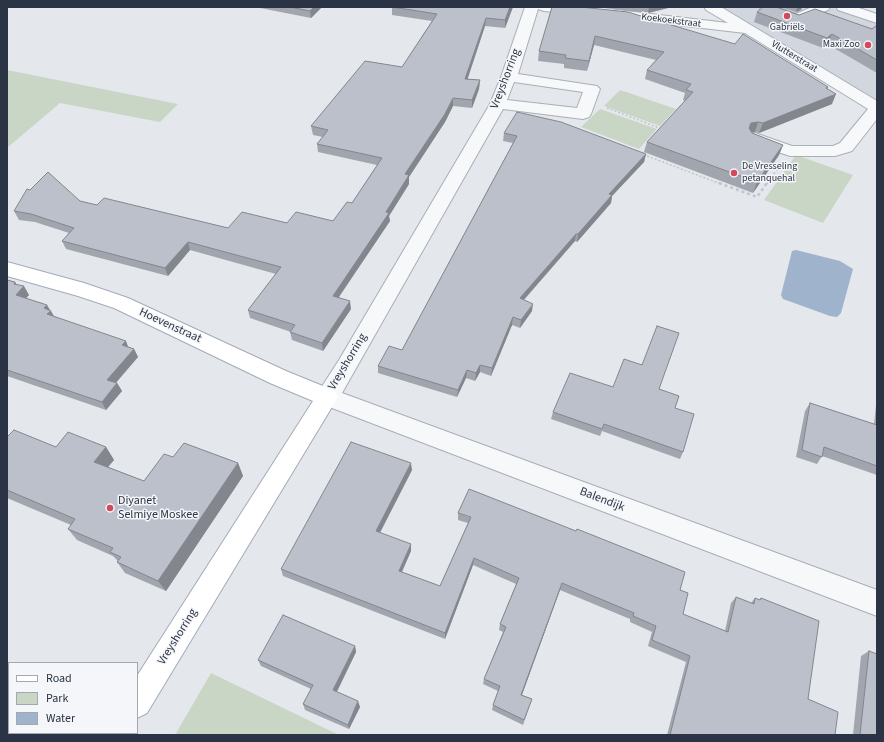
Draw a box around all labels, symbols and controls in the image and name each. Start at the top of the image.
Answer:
street label: Koekoekstraat [640,11,702,31]
marker: Gabriëls [782,11,792,21]
place label: Gabriëls [770,22,804,34]
street label: Vlutterstraat [769,38,819,76]
place label: Maxi Zoo [823,39,860,51]
marker: Maxi Zoo [863,40,873,50]
street label: Vreyshorring [488,47,524,111]
place label: De Vresseling petanquehal [742,161,797,184]
marker: De Vresseling petanquehal [729,168,739,178]
street label: Hoevenstraat [137,305,203,347]
street label: Vreyshorring [325,331,371,393]
street label: Balendijk [577,485,627,515]
place label: Diyanet Selmiye Moskee [118,494,198,522]
marker: Diyanet Selmiye Moskee [105,503,115,513]
street label: Vreyshorring [155,606,201,668]
legend [8,662,138,734]
text: Road [46,670,72,687]
text: Park [46,690,68,707]
text: Water [46,710,75,727]

